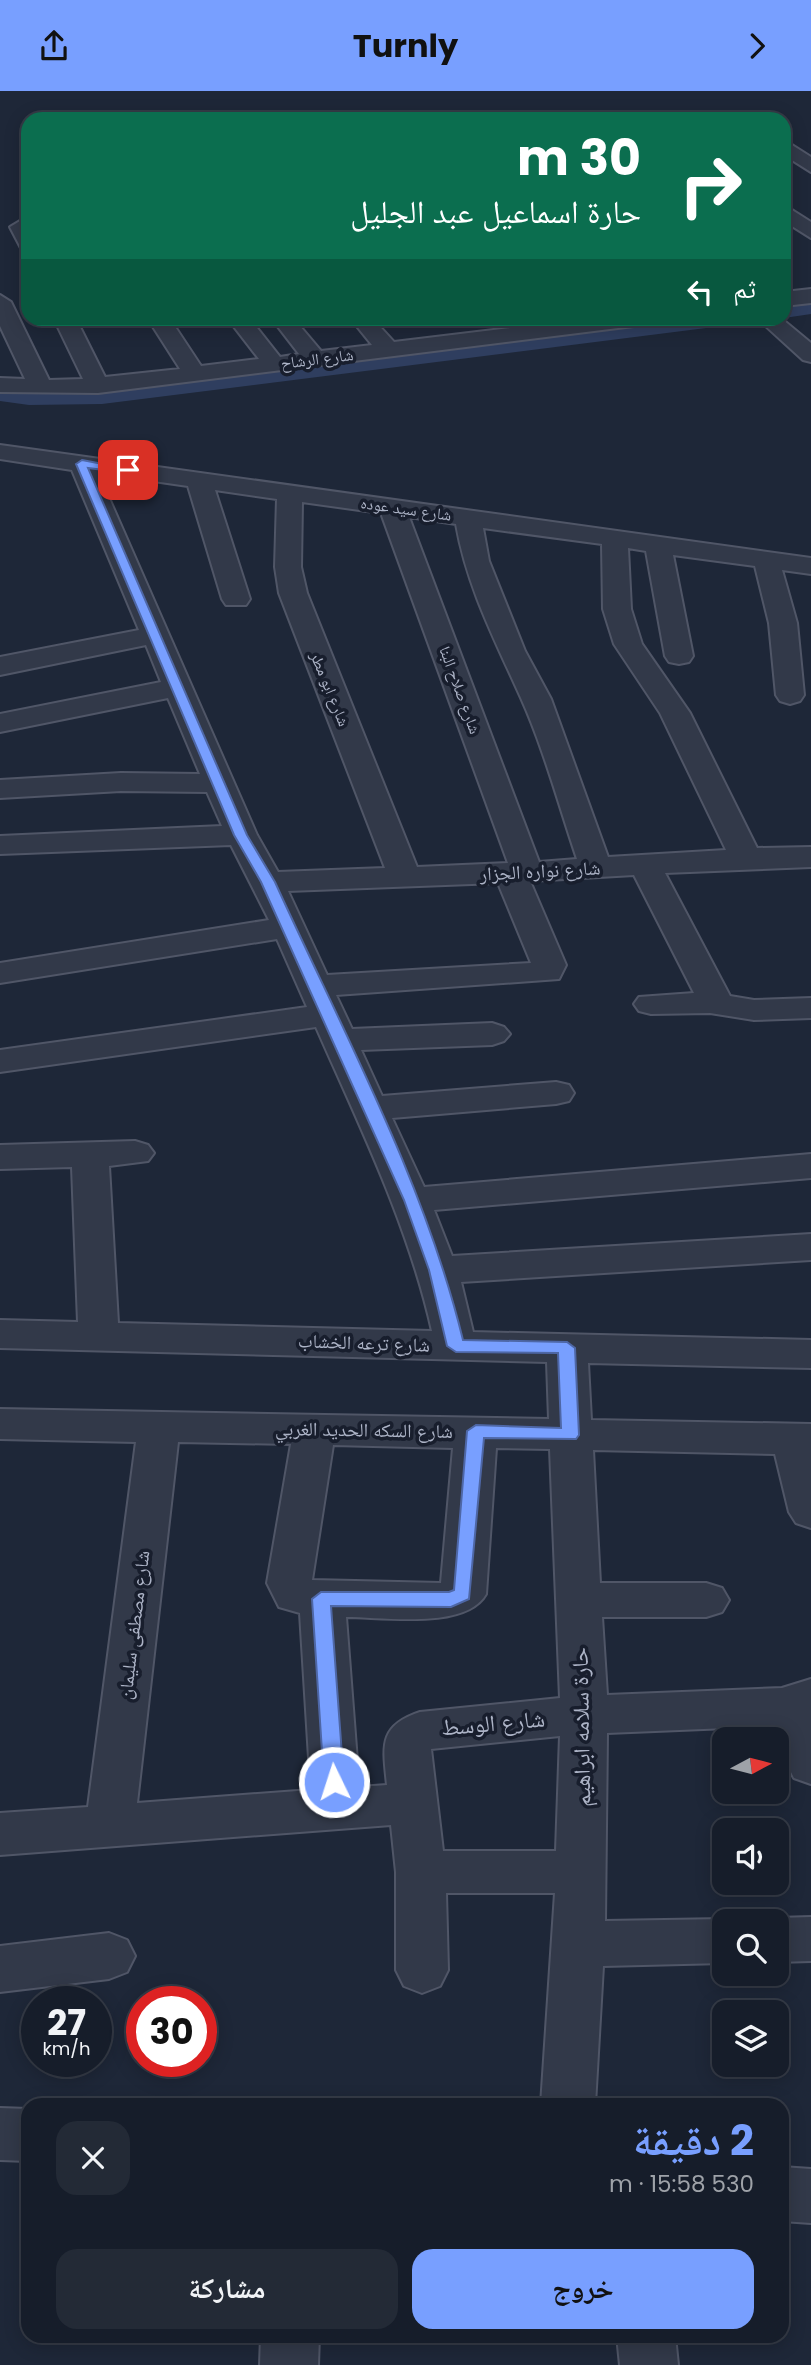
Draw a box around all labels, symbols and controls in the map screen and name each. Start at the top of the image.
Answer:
text: Turnly [353,23,458,68]
icon: share [35,27,73,65]
icon: forward [738,27,776,65]
text: 30 m [517,124,641,192]
icon: right [665,140,756,231]
text: حارة اسماعيل عبد الجليل [350,189,641,234]
text: ثم [733,271,756,307]
icon: left [681,273,719,311]
street label: شارع الرشاح [279,343,355,375]
pin [98,440,158,500]
icon: arrive [109,451,147,489]
street label: شارع سيد عوده [359,491,453,527]
street label: شارع صلاح البنا [433,643,487,737]
street label: شارع ابو مطر [304,647,355,730]
street label: شارع نواره الجزار [478,854,601,888]
street label: شارع ترعه الخشاب [298,1327,430,1359]
street label: شارع السكه الحديد الغربي [275,1415,453,1447]
street label: شارع مصطفى سليمان [111,1549,157,1701]
street label: حارة سلامه ابراهيم [564,1647,598,1807]
street label: شارع الوسط [440,1703,546,1743]
north arrow [712,1727,789,1804]
map controls [712,1727,789,2077]
position arrow [297,1745,371,1819]
button: sound [712,1818,789,1895]
button: search [712,1909,789,1986]
speed limit sign: 30 [126,1986,217,2077]
text: 27 [47,1998,86,2047]
button: layers [712,2000,789,2077]
text: km/h [43,2036,90,2061]
text: 2 دقيقة [633,2111,754,2170]
button: close [56,2121,130,2195]
text: 530 m · 15:58 [609,2168,754,2200]
button: مشاركة [56,2249,398,2329]
button: خروج [412,2249,754,2329]

